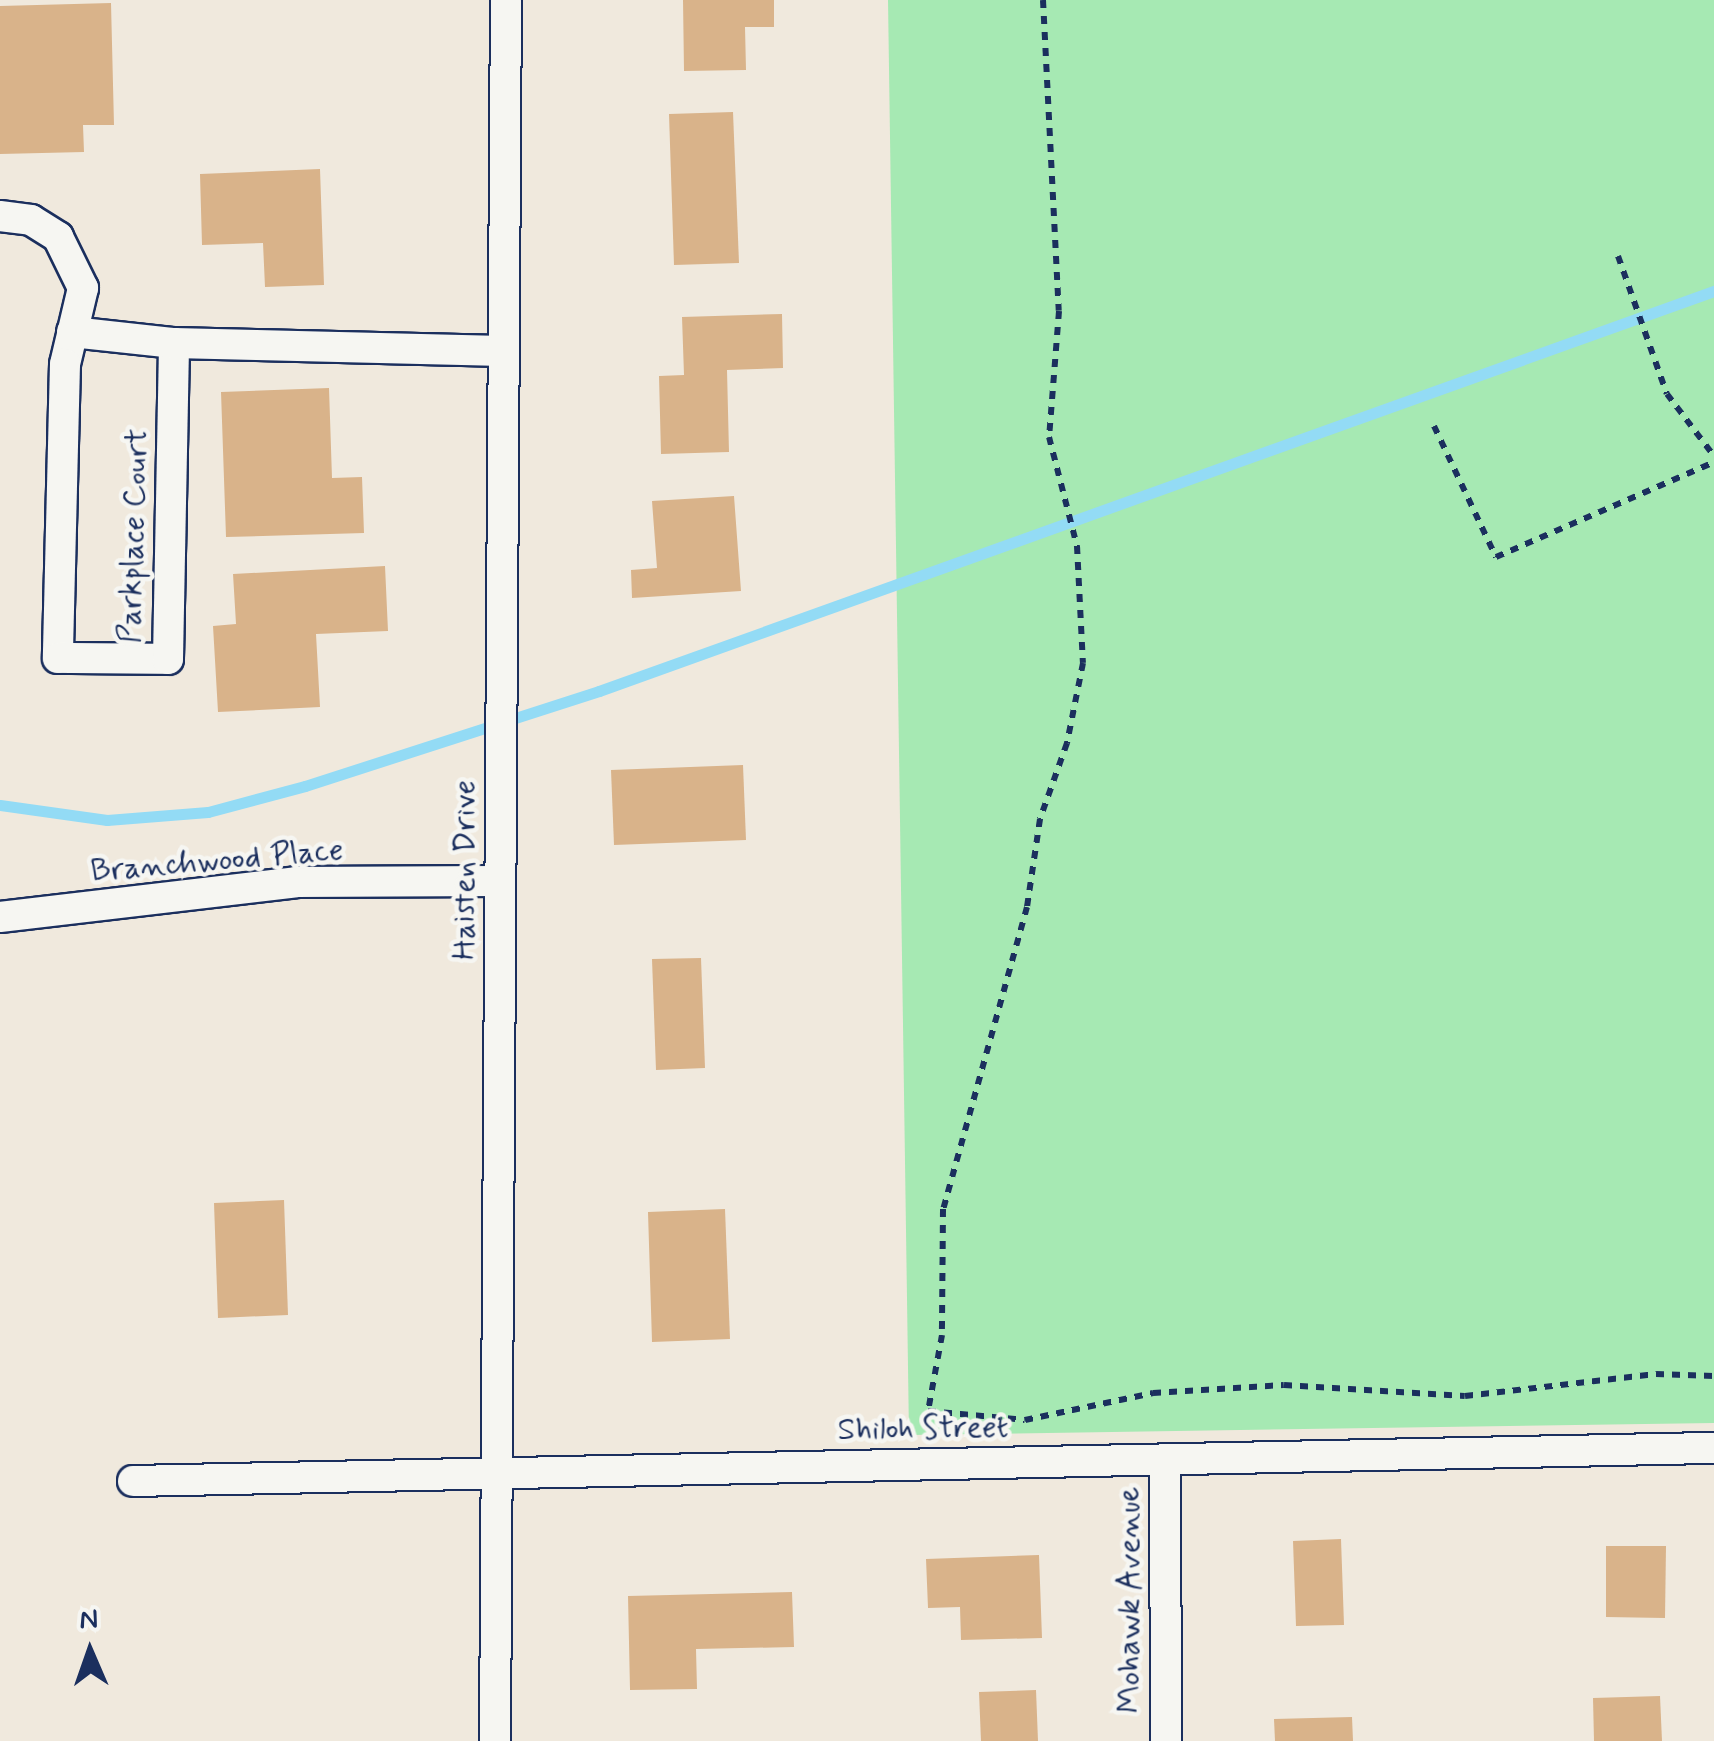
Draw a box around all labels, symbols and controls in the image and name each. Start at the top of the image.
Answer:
street label: Parkplace Court [111,429,157,643]
street label: Haisten Drive [446,781,484,959]
street label: Branchwood Place [91,831,343,891]
street label: Shiloh Street [834,1408,1012,1450]
street label: Mohawk Avenue [1111,1488,1149,1712]
north arrow [40,1601,140,1701]
text: N [79,1602,99,1639]

